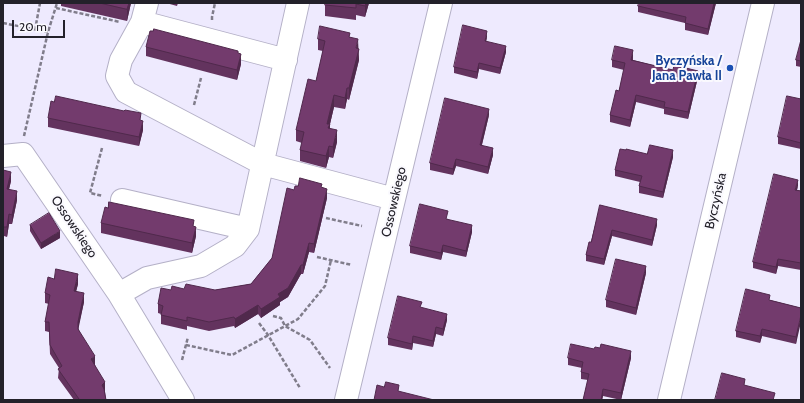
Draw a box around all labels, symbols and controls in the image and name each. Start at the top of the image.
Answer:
scale bar [14,12,67,38]
text: 20 m [19,19,47,34]
place label: Byczyńska / Jana Pawła II [652,53,722,84]
marker: Byczyńska / Jana Pawła II [725,63,735,73]
street label: Ossowskiego [378,165,410,239]
street label: Byczyńska [702,171,730,231]
street label: Ossowskiego [48,193,100,261]

